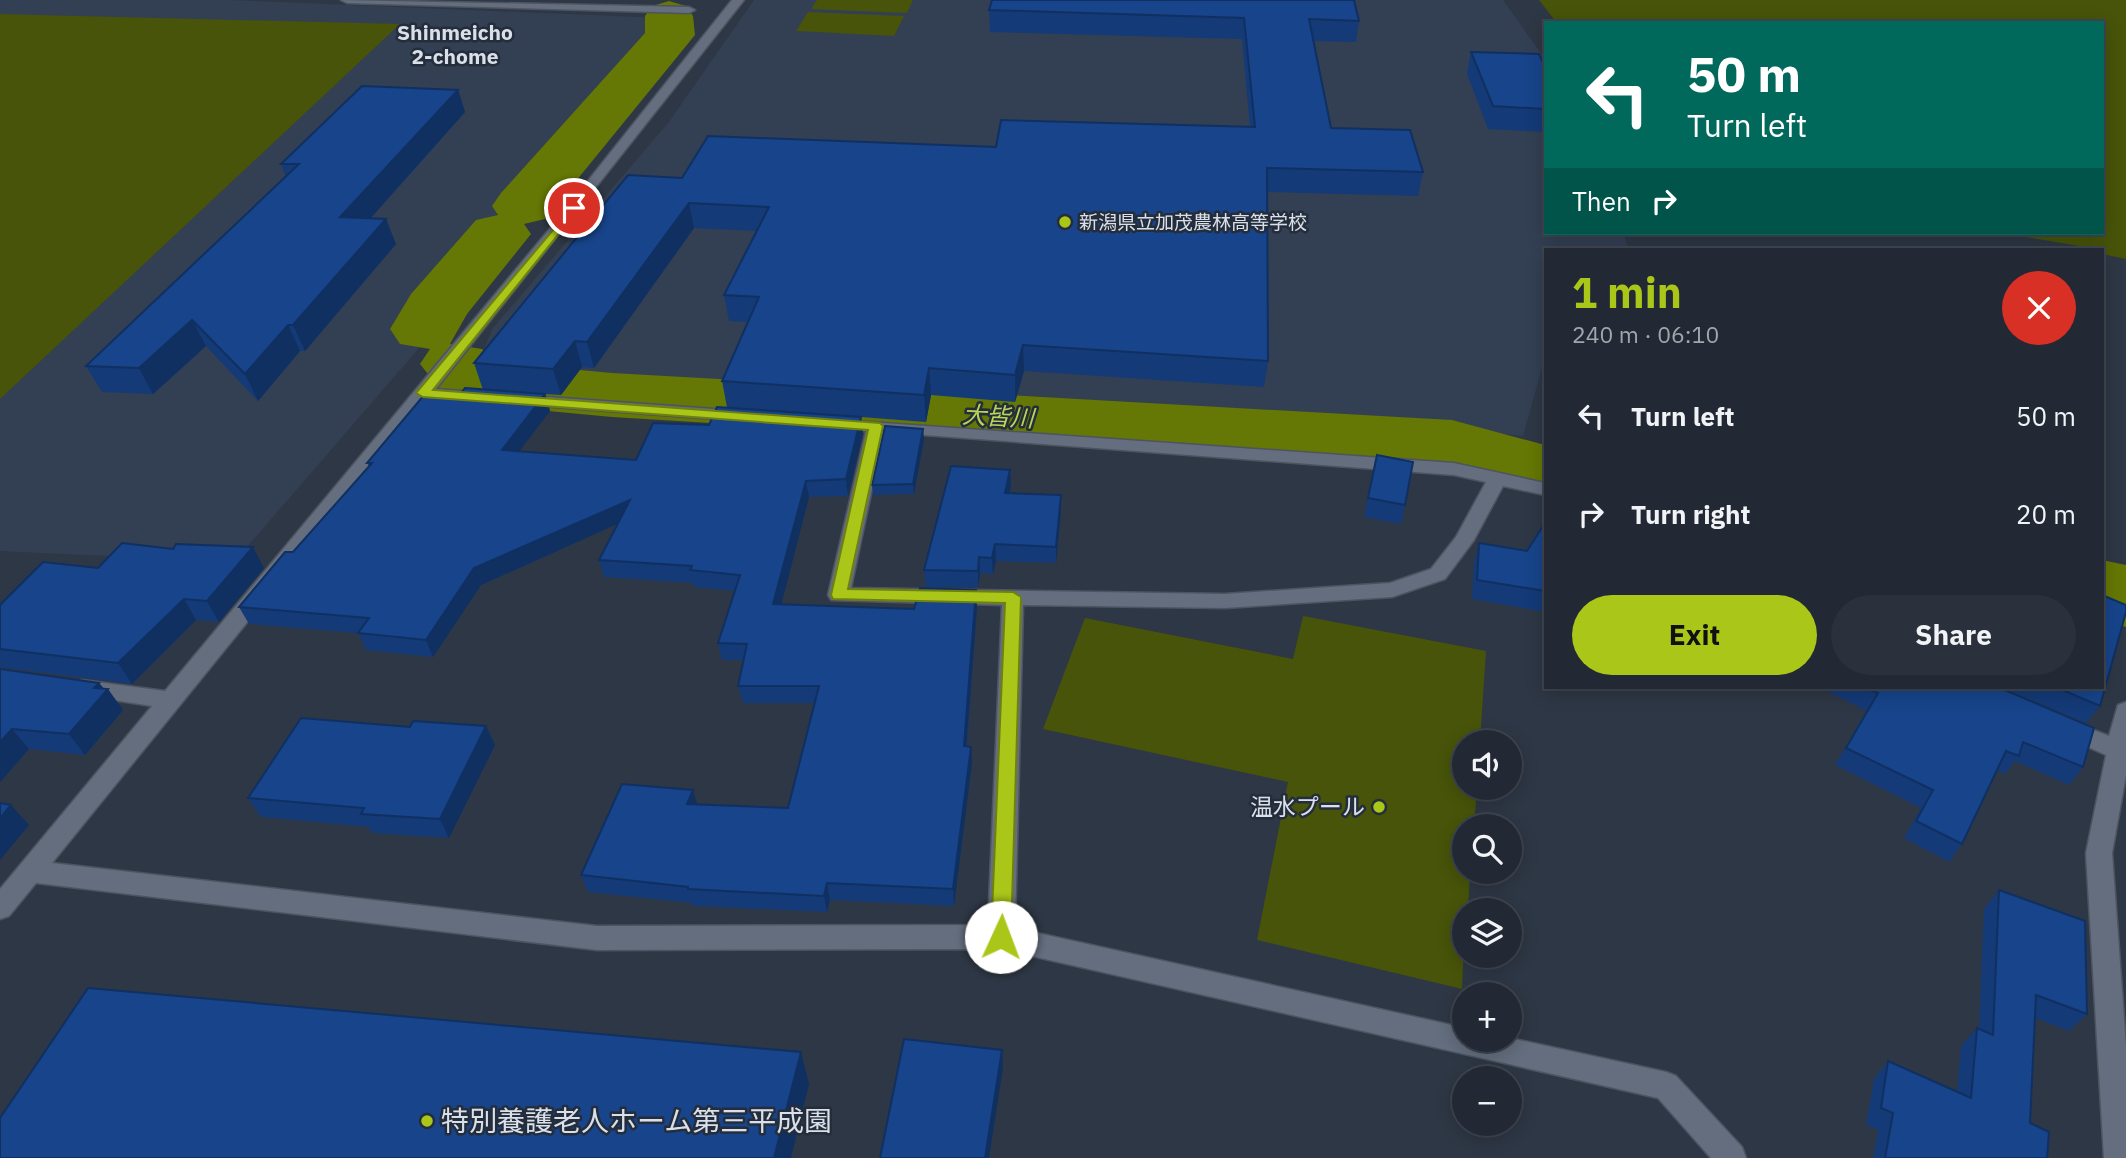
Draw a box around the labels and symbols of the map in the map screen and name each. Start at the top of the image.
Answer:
district label: Shinmeicho 2-chome [397,18,513,70]
pin [544,178,604,238]
place label: 新潟県立加茂農林高等学校 [1079,210,1307,234]
marker: 新潟県立加茂農林高等学校 [1057,214,1073,230]
water label: 大皆川 [961,398,1038,434]
place label: 温水プール [1250,791,1365,821]
marker: 温水プール [1371,799,1387,815]
position arrow [964,900,1038,974]
place label: 特別養護老人ホーム第三平成園 [441,1102,832,1139]
marker: 特別養護老人ホーム第三平成園 [419,1113,435,1129]

